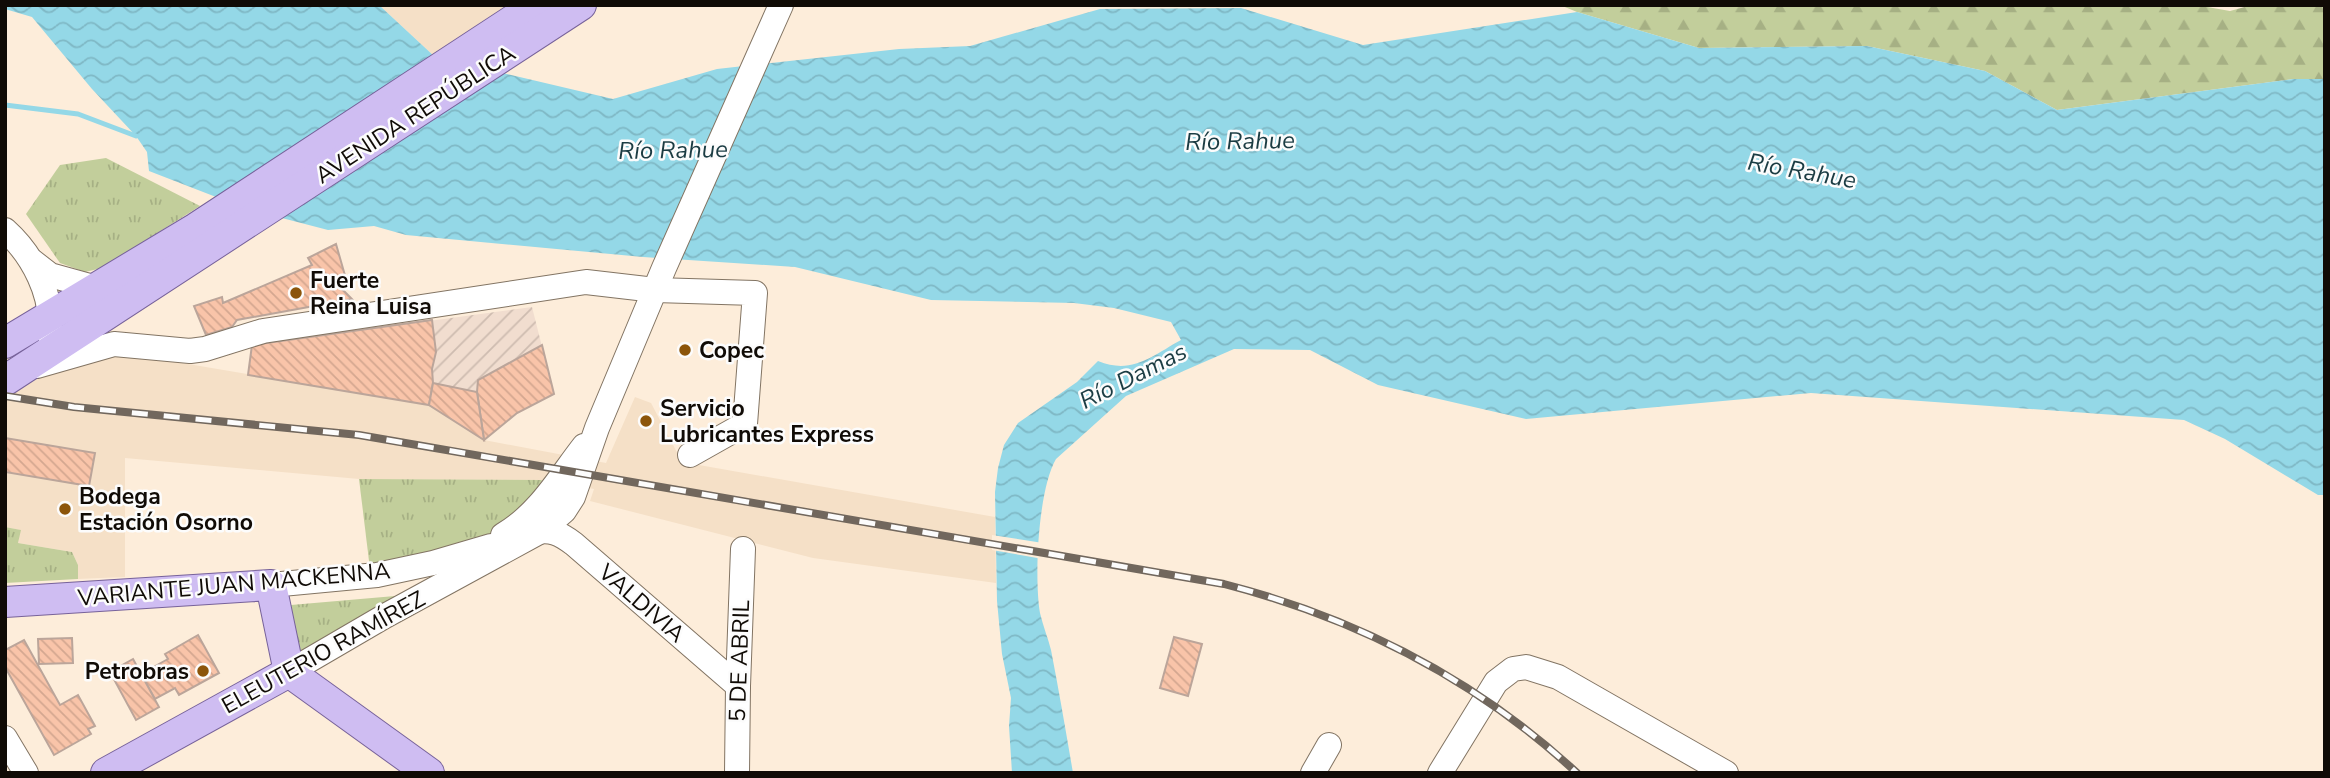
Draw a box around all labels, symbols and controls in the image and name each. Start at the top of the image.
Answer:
street label: AVENIDA REPÚBLICA [309,38,522,191]
water label: Río Rahue [1185,124,1295,158]
water label: Río Rahue [618,133,728,167]
water label: Río Rahue [1745,146,1859,196]
place label: Fuerte Reina Luisa [310,265,432,322]
marker: Fuerte Reina Luisa [288,285,304,301]
place label: Copec [699,335,764,366]
water label: Río Damas [1074,335,1192,417]
marker: Copec [677,342,693,358]
place label: Servicio Lubricantes Express [660,393,874,450]
marker: Servicio Lubricantes Express [638,413,654,429]
place label: Bodega Estación Osorno [79,481,253,538]
marker: Bodega Estación Osorno [57,501,73,517]
street label: VARIANTE JUAN MACKENNA [75,555,392,614]
street label: VALDIVIA [591,556,692,650]
street label: ELEUTERIO RAMÍREZ [216,583,431,721]
street label: 5 DE ABRIL [722,599,757,723]
place label: Petrobras [85,656,189,687]
marker: Petrobras [195,663,211,679]

